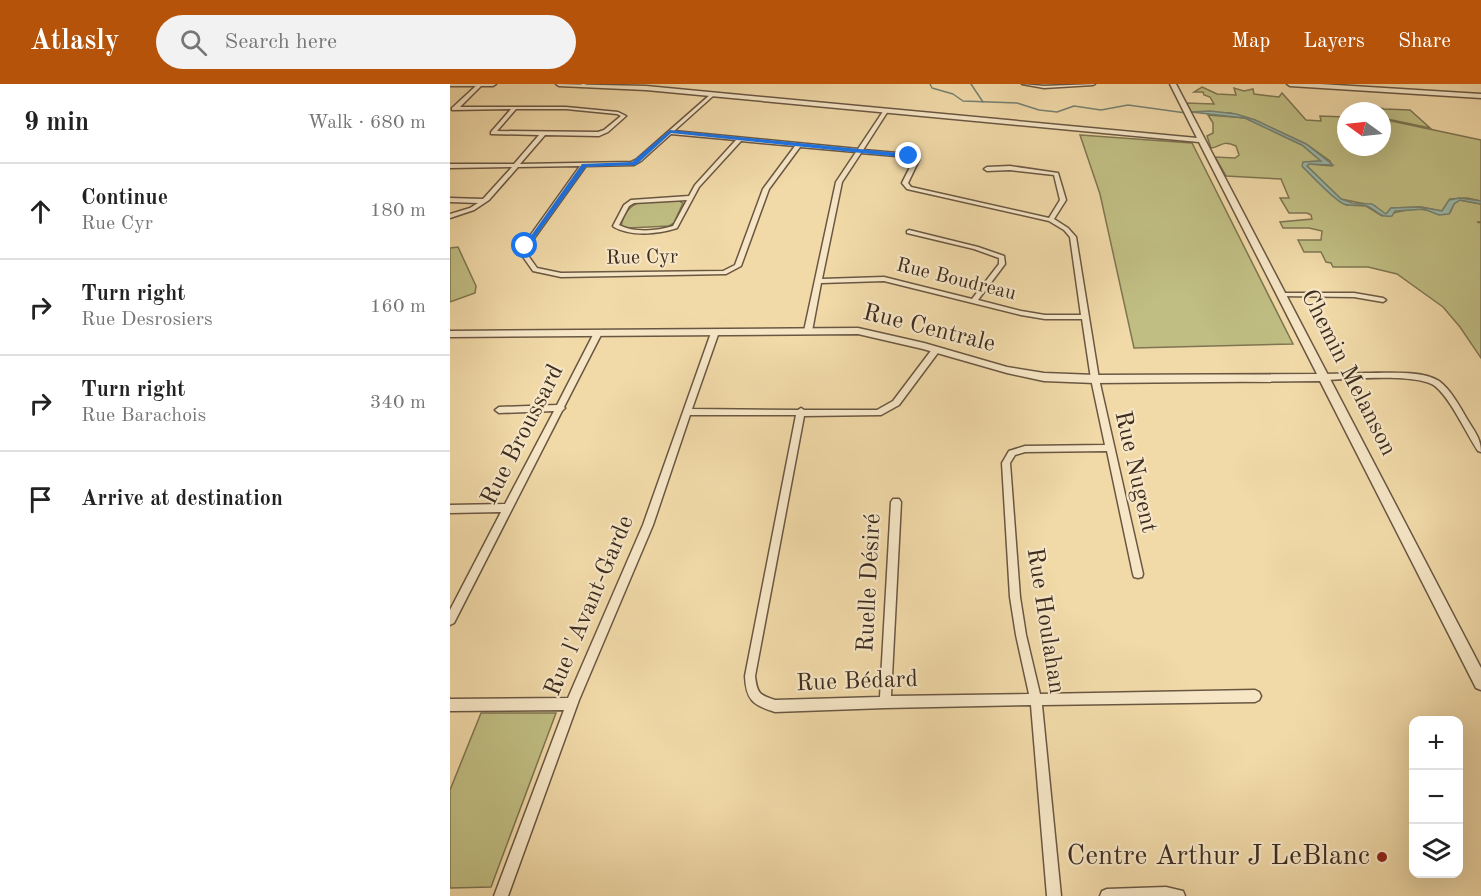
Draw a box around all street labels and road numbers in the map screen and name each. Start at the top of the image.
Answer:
street label: Rue Cyr [606,247,678,269]
street label: Rue Boudreau [894,255,1018,305]
street label: Chemin Melanson [1296,286,1400,460]
street label: Rue Centrale [860,301,998,357]
street label: Rue Broussard [477,361,569,509]
street label: Rue Nugent [1109,409,1161,535]
street label: Rue l'Avant-Garde [541,512,639,700]
street label: Ruelle Désiré [854,513,886,653]
street label: Rue Houlahan [1022,546,1068,696]
street label: Rue Bédard [796,668,918,696]

